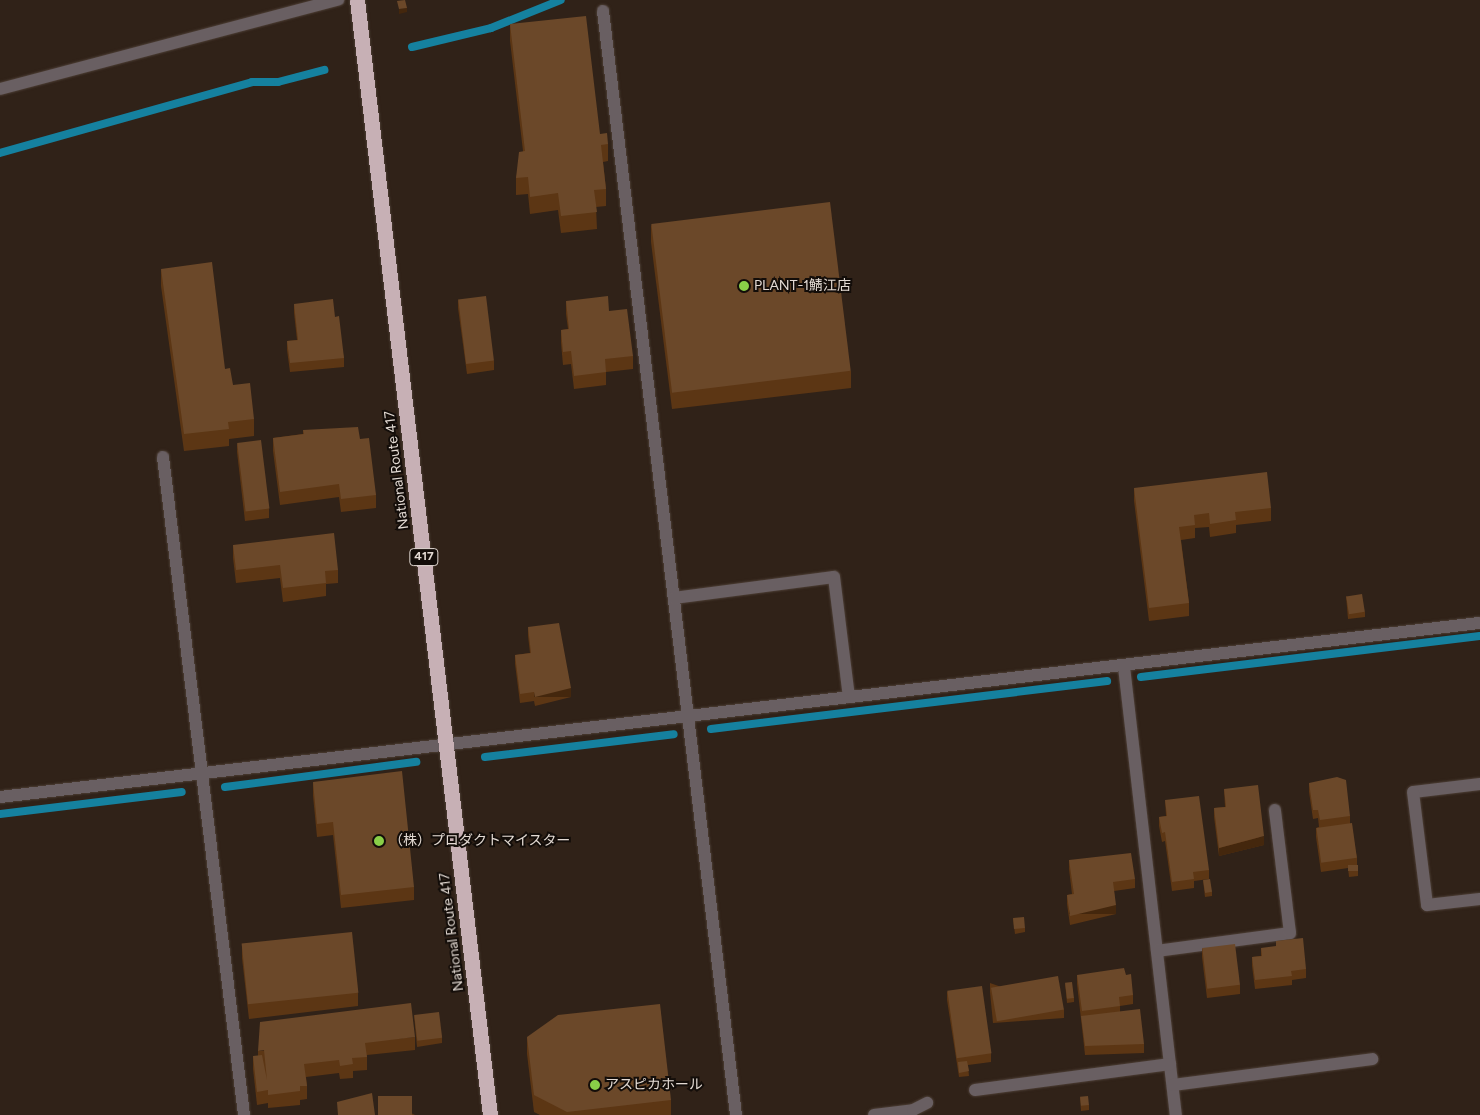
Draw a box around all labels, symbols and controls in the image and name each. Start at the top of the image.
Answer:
place label: PLANT-1鯖江店 [754,278,851,294]
marker: PLANT-1鯖江店 [738,280,750,292]
street label: National Route 417 [381,410,413,530]
road number: 417 [409,548,439,566]
place label: （株）プロダクトマイスター [389,833,571,849]
marker: （株）プロダクトマイスター [373,835,385,847]
street label: National Route 417 [436,872,468,992]
place label: アスピカホール [605,1077,703,1093]
marker: アスピカホール [589,1079,601,1091]

